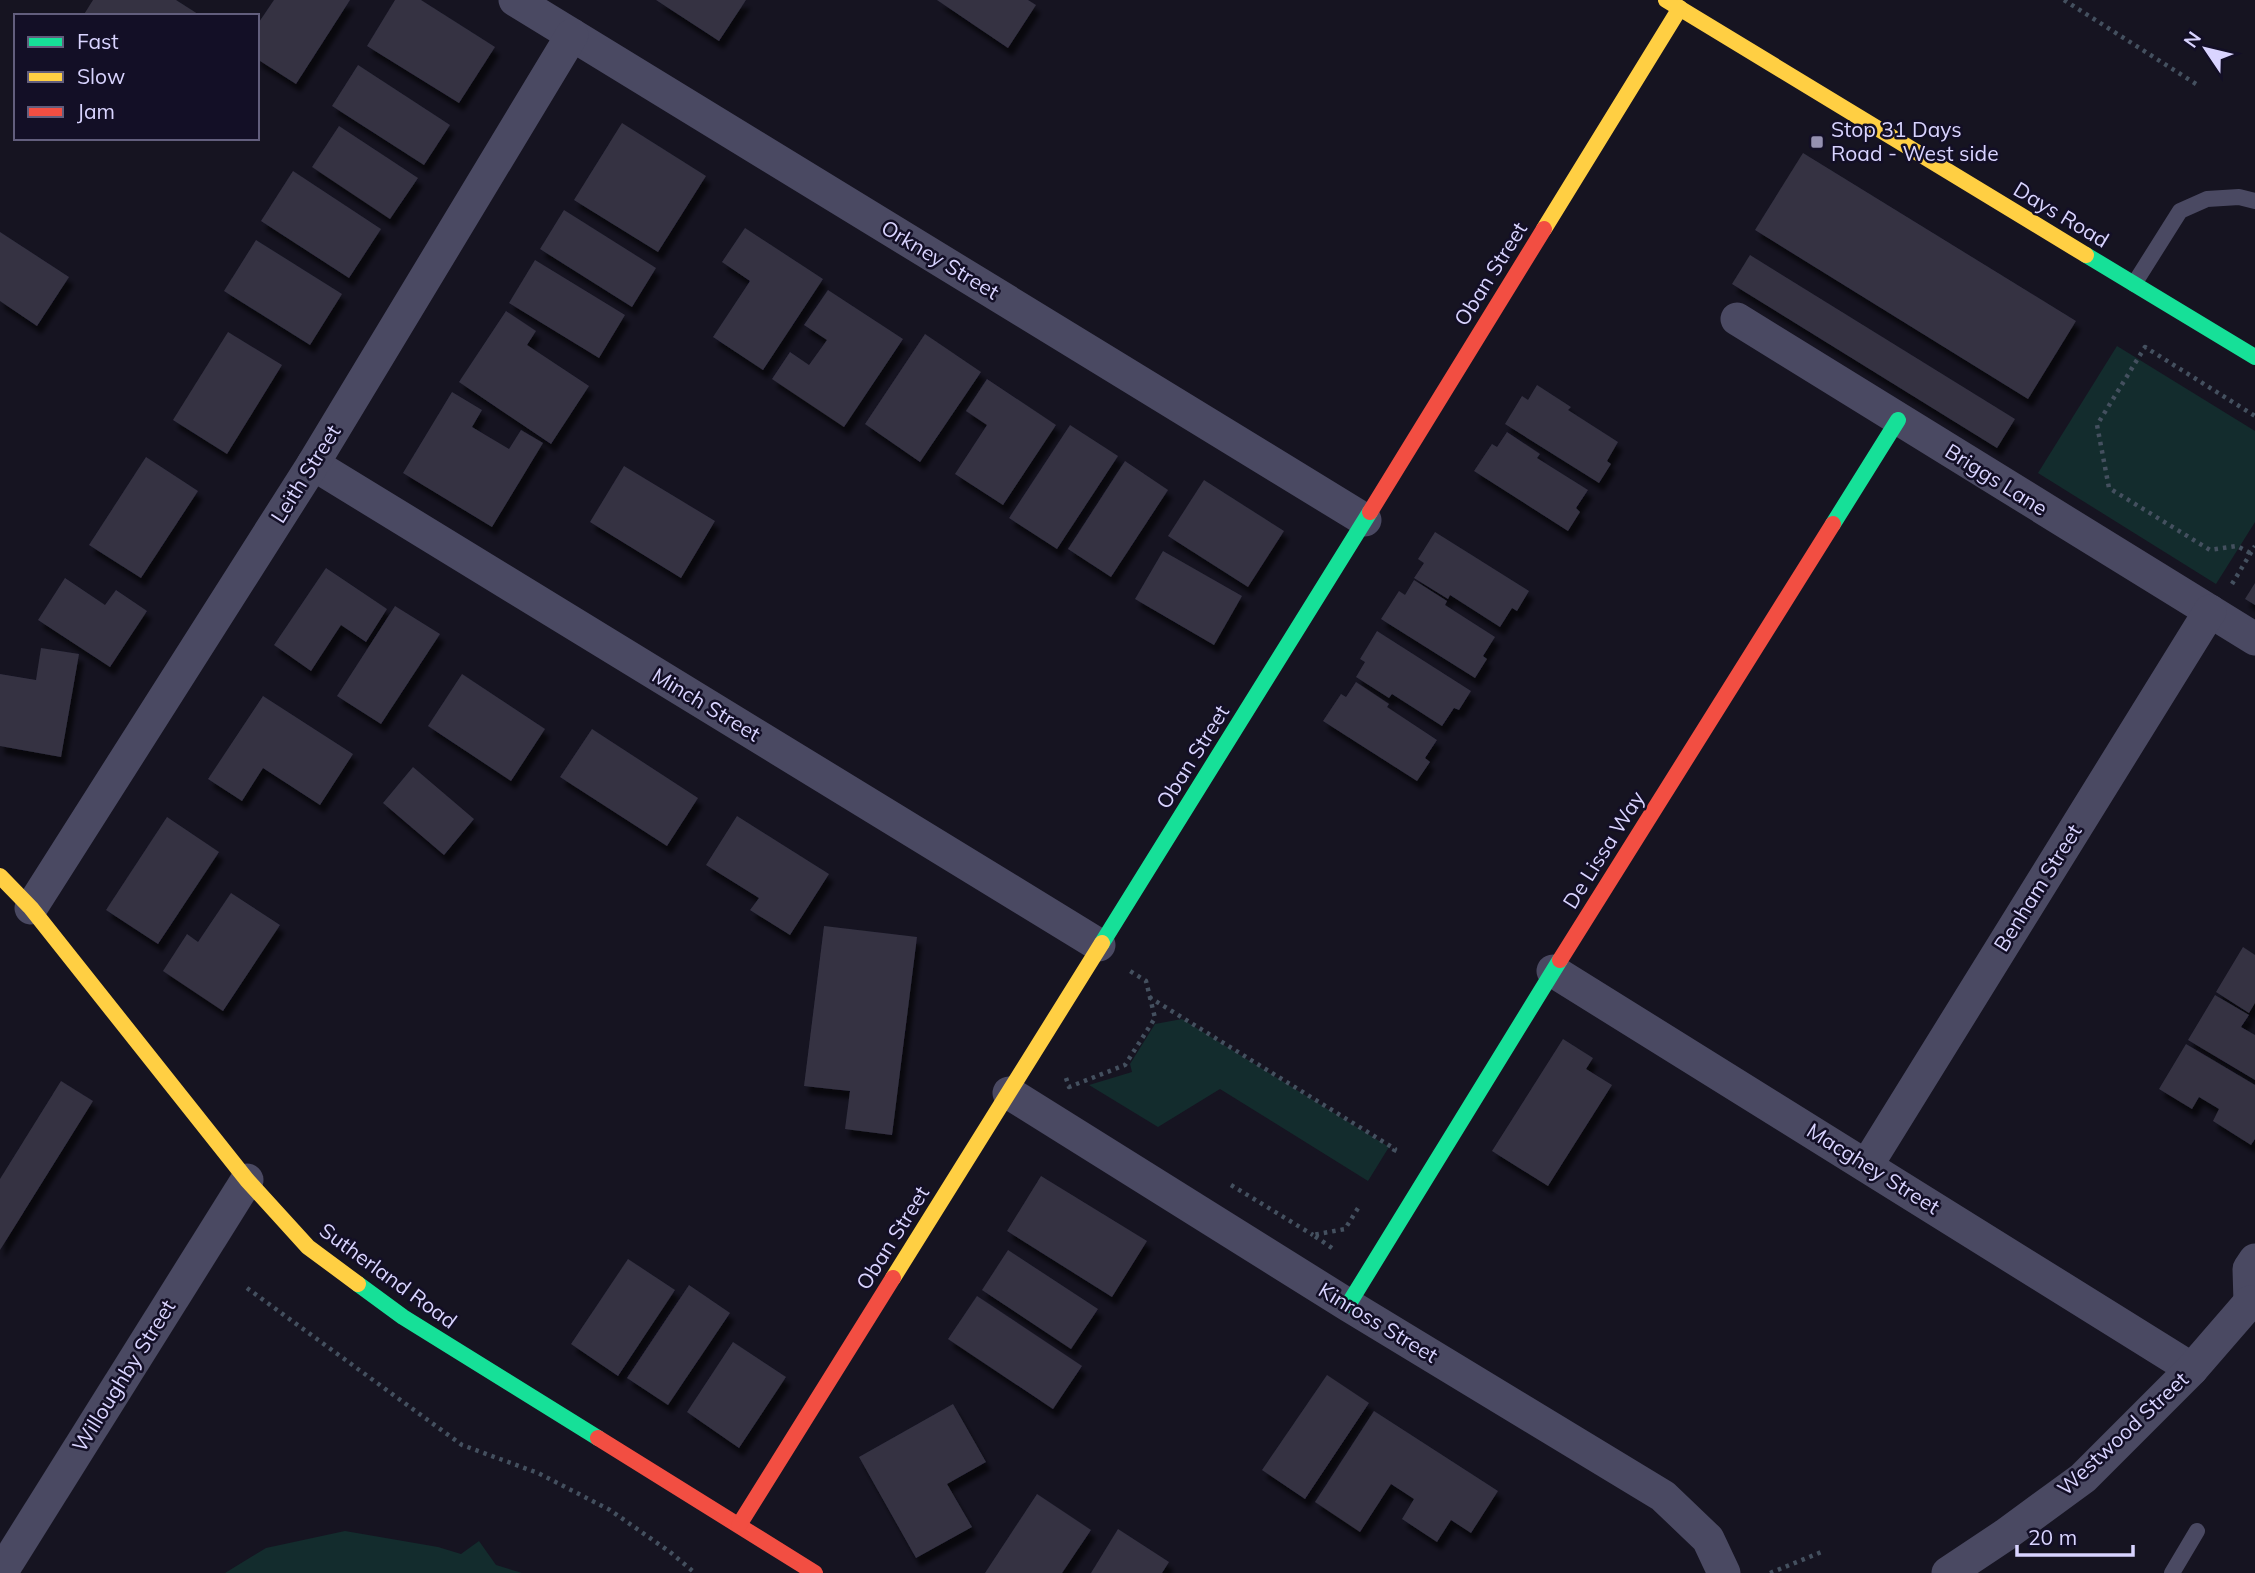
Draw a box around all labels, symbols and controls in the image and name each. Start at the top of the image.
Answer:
legend [14,14,259,140]
north arrow [2171,14,2241,84]
text: N [2178,26,2206,52]
text: Fast [77,28,119,54]
text: Slow [77,63,125,89]
text: Jam [77,98,115,124]
place label: Stop 31 Days Road - West side [1831,116,1999,166]
marker: Stop 31 Days Road - West side [1809,134,1825,150]
street label: Days Road [2009,176,2114,253]
street label: Orkney Street [877,214,1004,305]
street label: Oban Street [1448,217,1532,330]
street label: Leith Street [265,420,346,527]
street label: Briggs Lane [1940,437,2053,521]
street label: Minch Street [648,662,765,747]
street label: Oban Street [1150,700,1234,813]
street label: De Lissa Way [1557,786,1650,913]
street label: Benham Street [1988,819,2087,956]
street label: Macghey Street [1802,1117,1945,1219]
street label: Oban Street [850,1181,934,1294]
street label: Sutherland Road [315,1217,462,1334]
street label: Kinross Street [1314,1276,1443,1368]
street label: Willoughby Street [66,1295,180,1456]
street label: Westwood Street [2051,1366,2193,1501]
scale bar [2017,1514,2132,1558]
text: 20 m [2028,1524,2077,1550]

